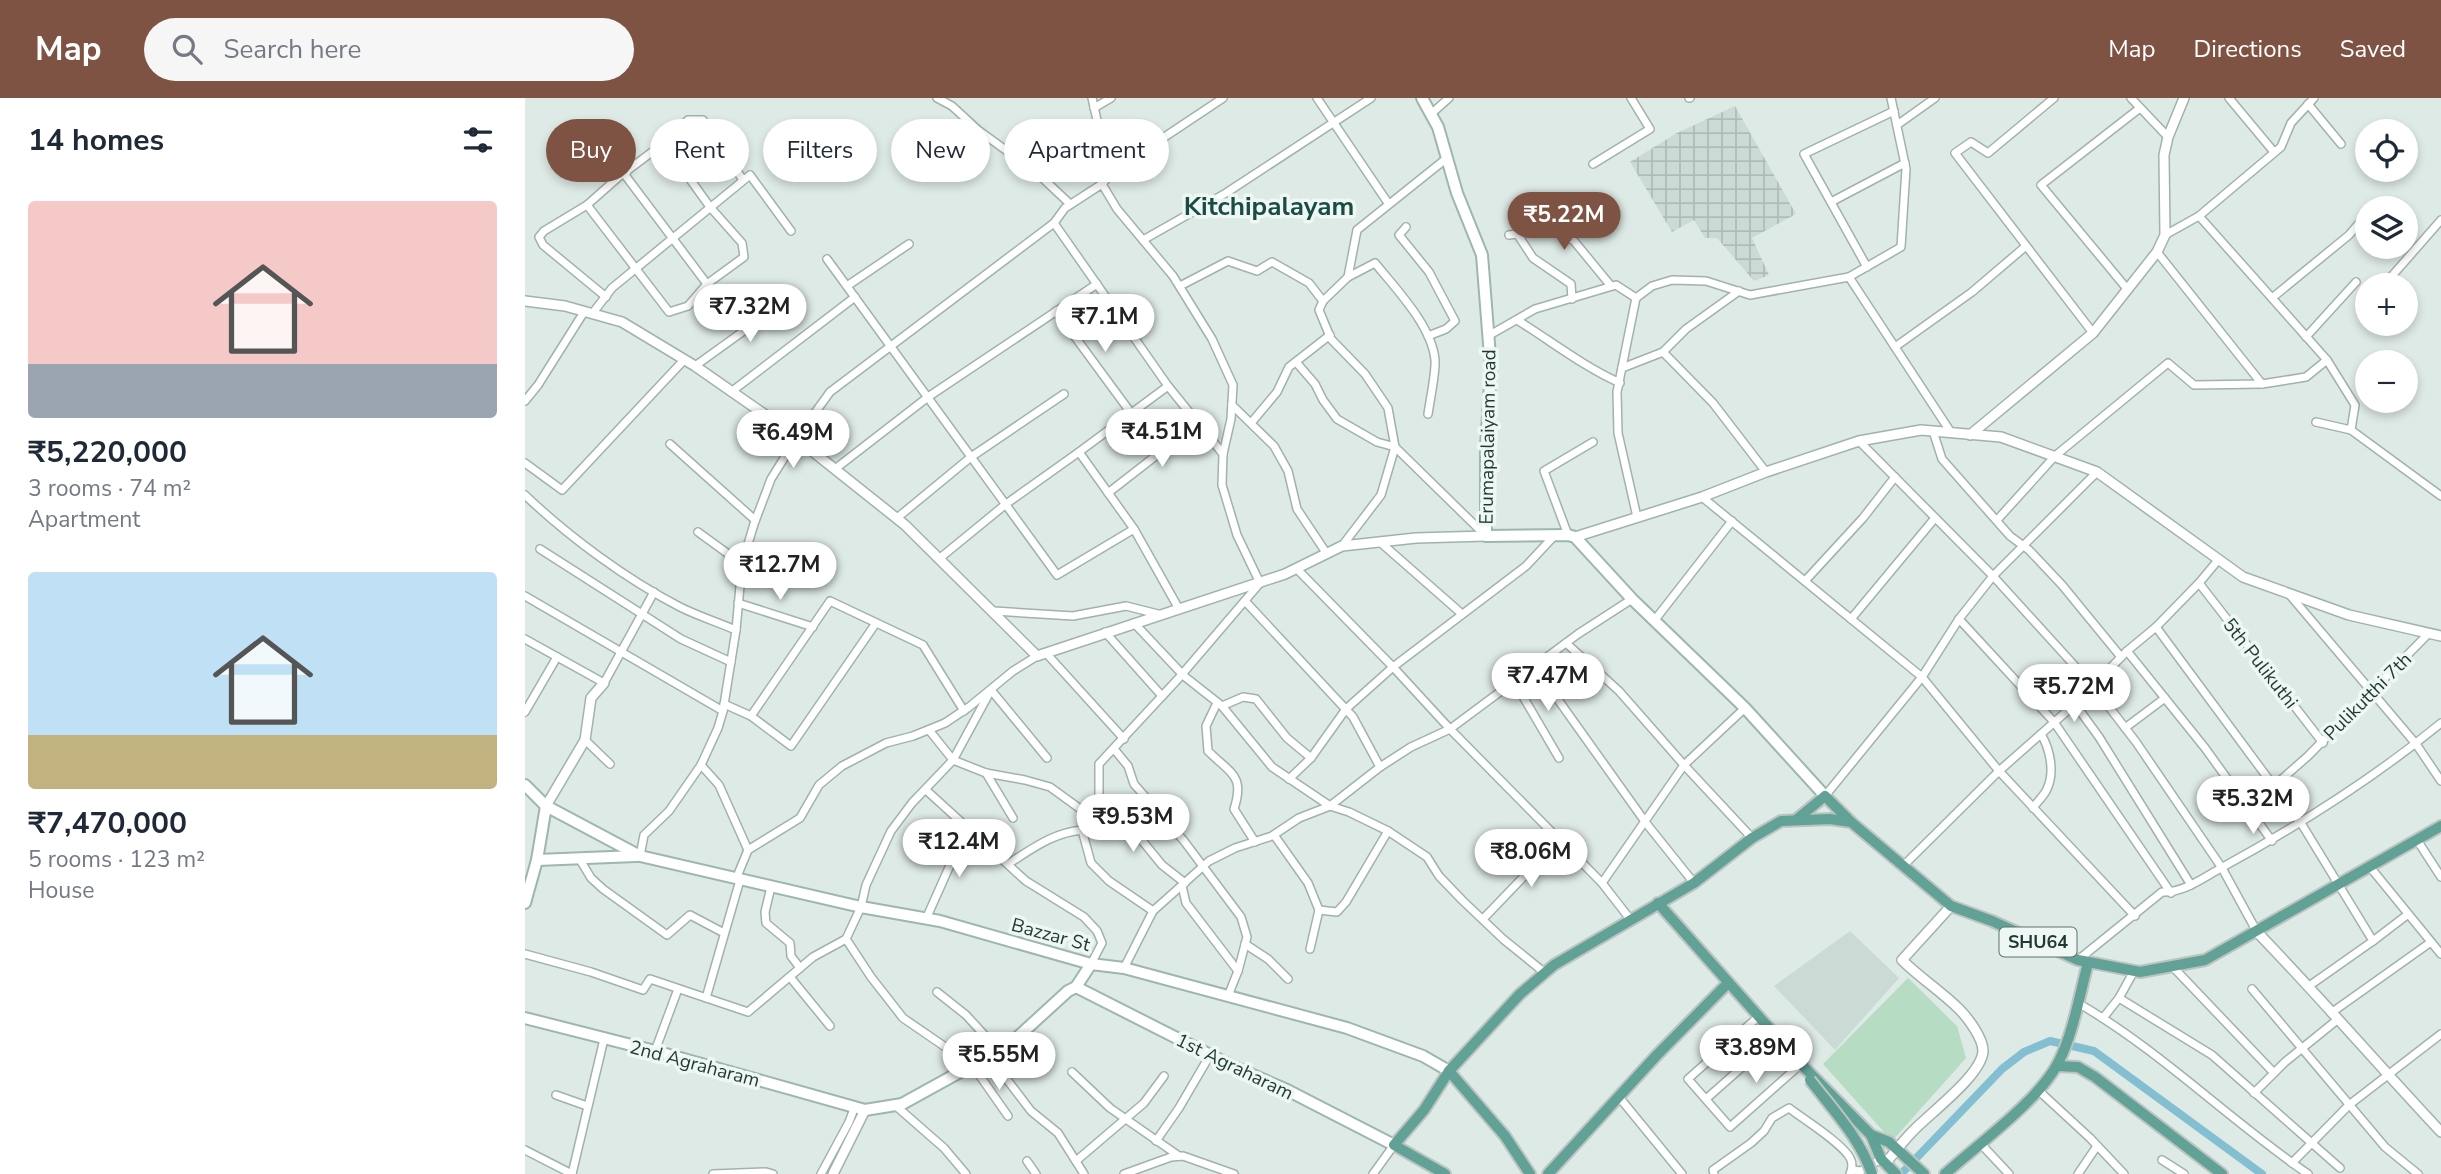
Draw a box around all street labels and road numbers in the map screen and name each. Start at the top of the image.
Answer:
street label: Erumapalaiyam road [1473,349,1503,525]
street label: 5th Pulikuthi [2217,613,2304,714]
street label: Pulikutthi 7th [2318,647,2417,746]
street label: Bazzar St [1009,912,1093,958]
road number: SHU64 [1999,928,2077,956]
street label: 1st Agraharam [1172,1027,1298,1107]
street label: 2nd Agraharam [627,1034,763,1094]

